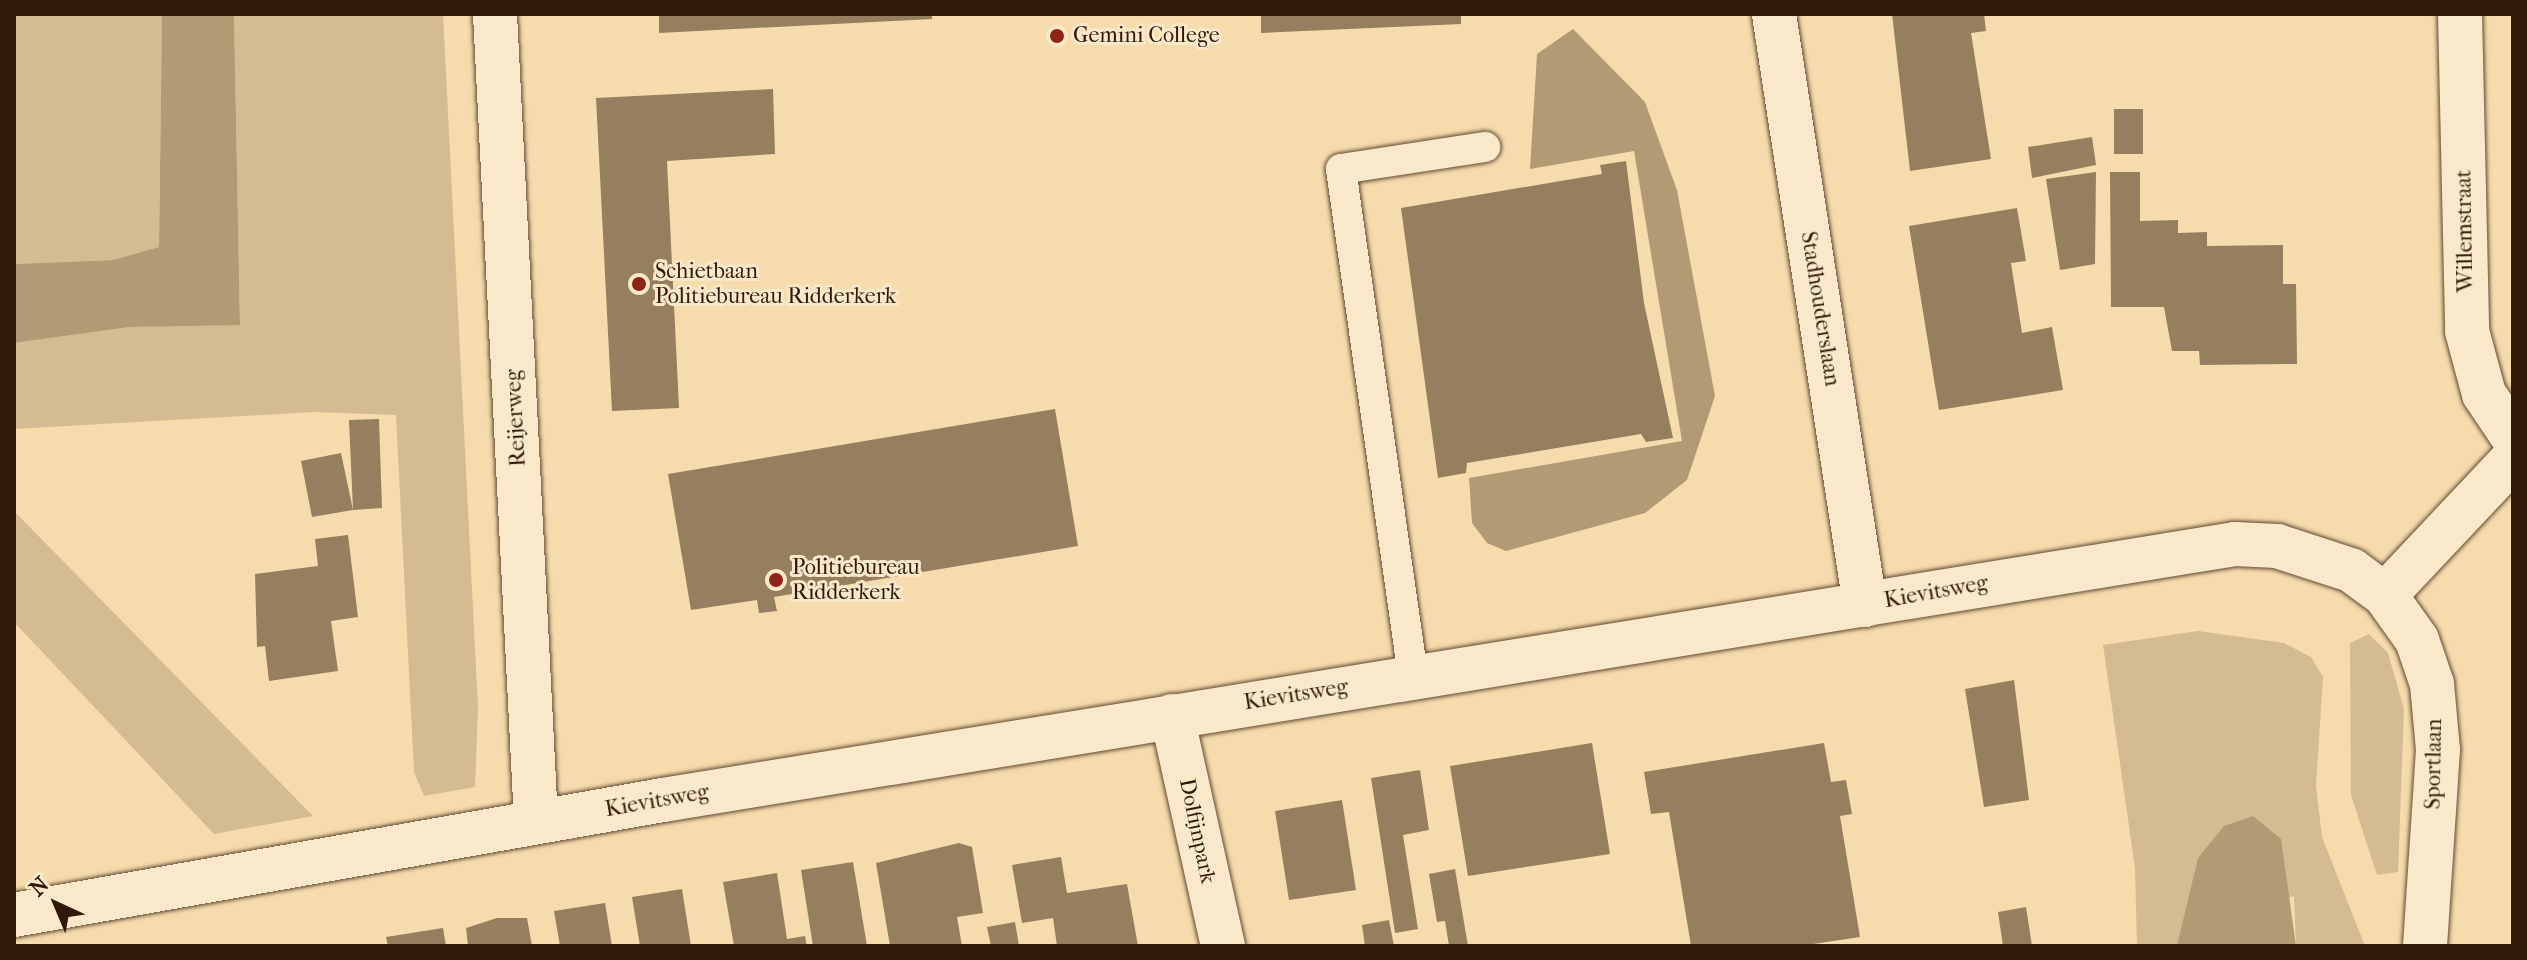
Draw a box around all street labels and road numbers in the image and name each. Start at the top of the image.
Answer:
street label: Willemstraat [2451,169,2479,293]
street label: Stadhouderslaan [1795,230,1845,388]
street label: Reijerweg [500,369,532,467]
street label: Kievitsweg [1882,570,1990,614]
street label: Kievitsweg [1242,674,1350,716]
street label: Sportlaan [2420,718,2448,810]
street label: Dolfijnpark [1173,776,1221,886]
street label: Kievitsweg [603,779,711,823]

